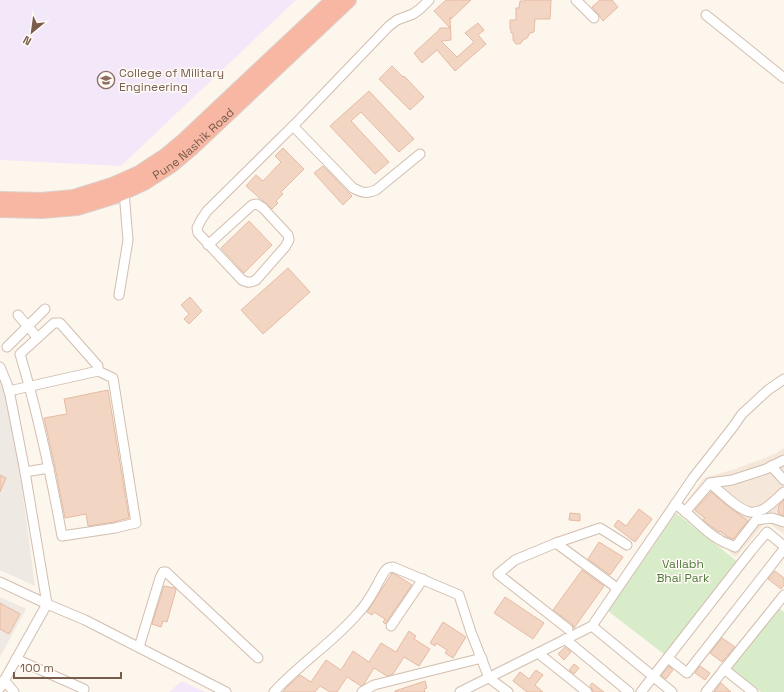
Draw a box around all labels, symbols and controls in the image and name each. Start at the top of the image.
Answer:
north arrow [12,12,52,52]
text: N [21,33,34,49]
place label: College of Military Engineering [119,65,224,95]
school or university icon: College of Military Engineering [96,70,116,90]
street label: Pune Nashik Road [150,104,238,183]
park label: Vallabh Bhai Park [656,556,710,586]
scale bar [14,654,121,680]
text: 100 m [20,660,54,676]

